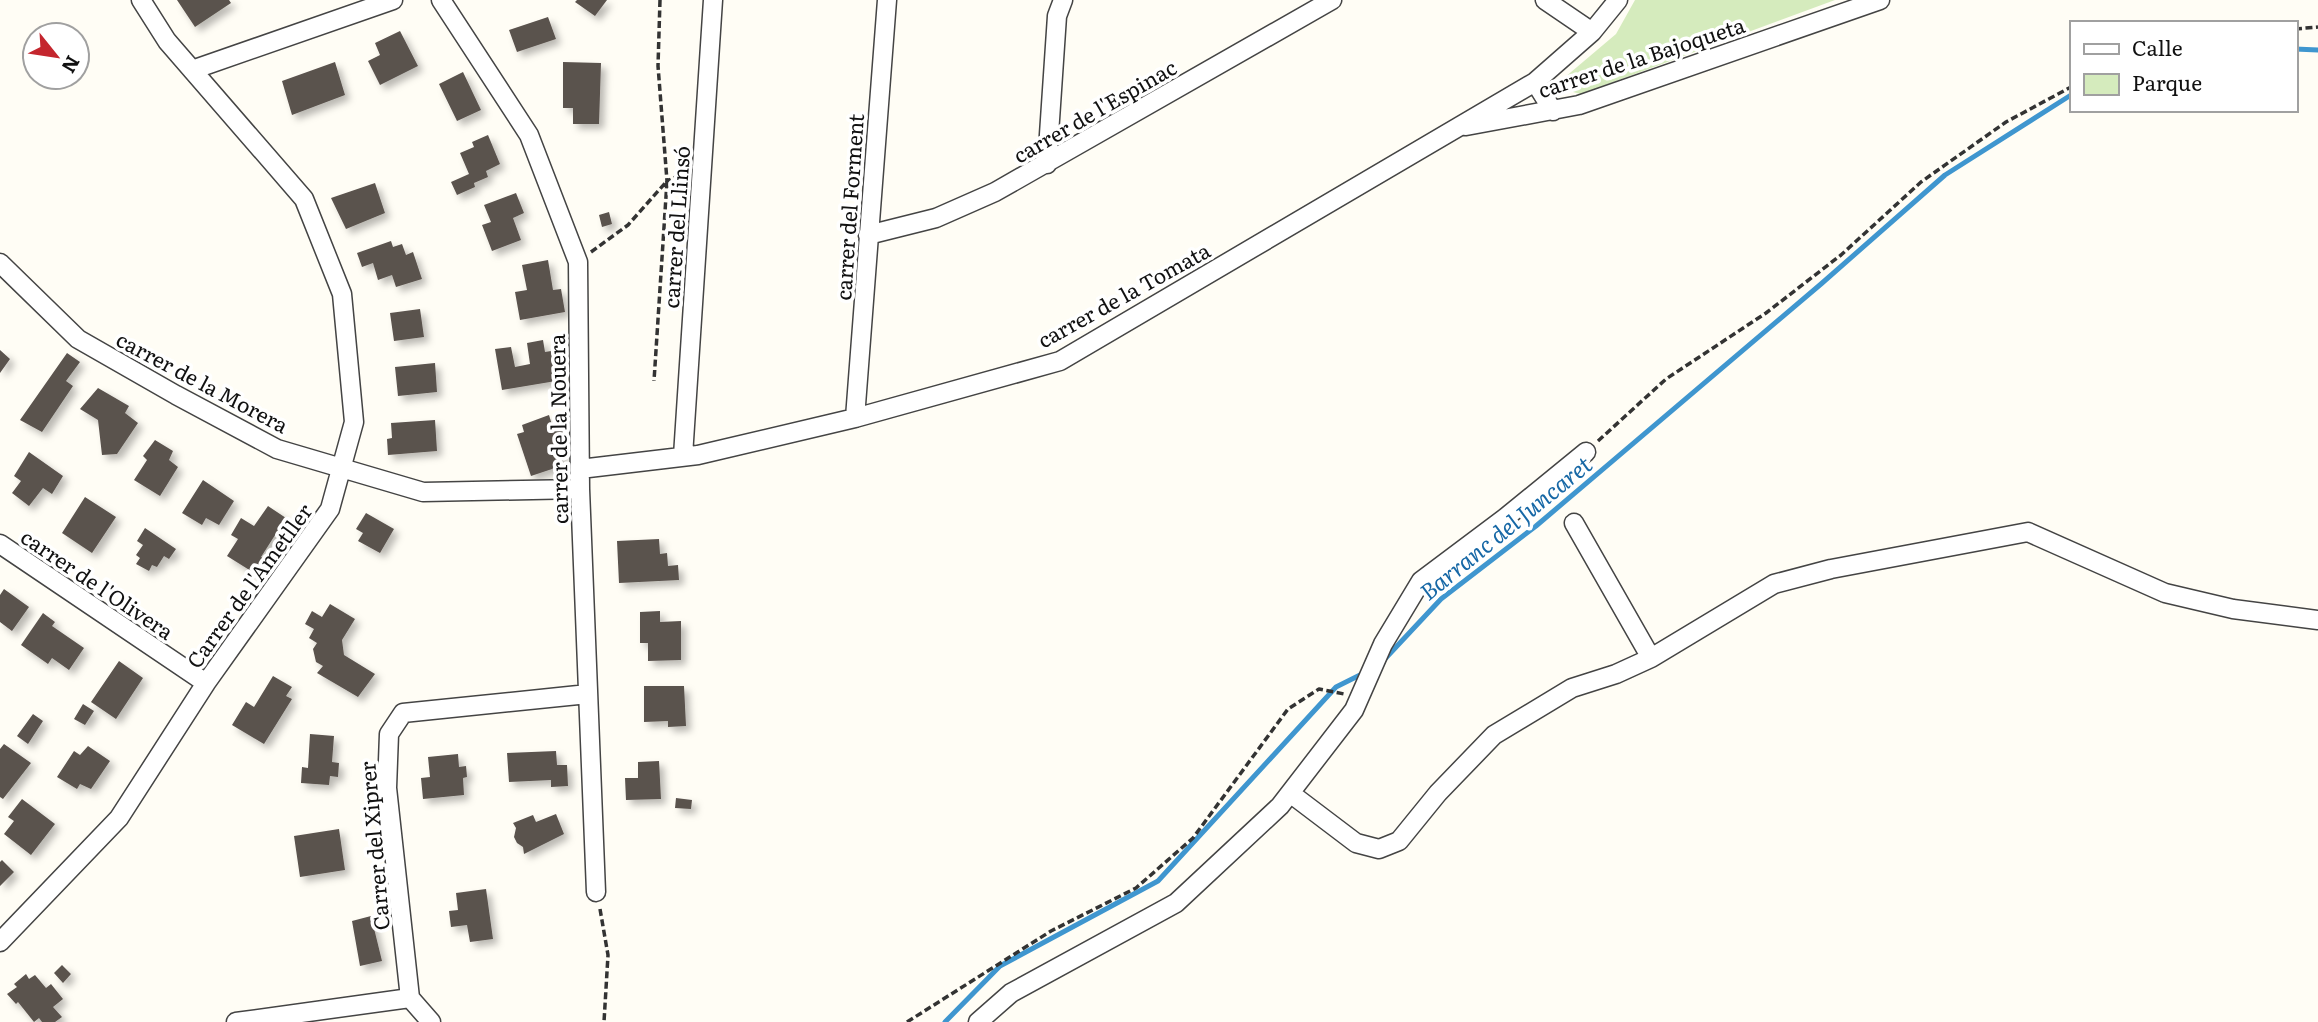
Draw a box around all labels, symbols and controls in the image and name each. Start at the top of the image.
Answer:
street label: carrer de la Bajoqueta [1534,8,1749,104]
north arrow [21,21,91,91]
legend [2070,21,2297,112]
text: Calle [2132,31,2183,62]
text: N [55,51,88,79]
street label: carrer de l'Espinac [1007,51,1181,169]
text: Parque [2132,66,2202,97]
street label: carrer del Forment [826,112,870,302]
street label: carrer del Llinsó [654,145,696,309]
street label: carrer de la Tomata [1031,233,1216,354]
street label: carrer de la Morera [112,323,295,440]
street label: carrer de la Nouera [540,333,574,524]
water label: Barranc del Juncaret [1412,447,1598,607]
street label: Carrer de l'Ametller [178,496,318,674]
street label: carrer de l'Olivera [15,520,181,646]
street label: Carrer del Xiprer [350,760,396,932]

